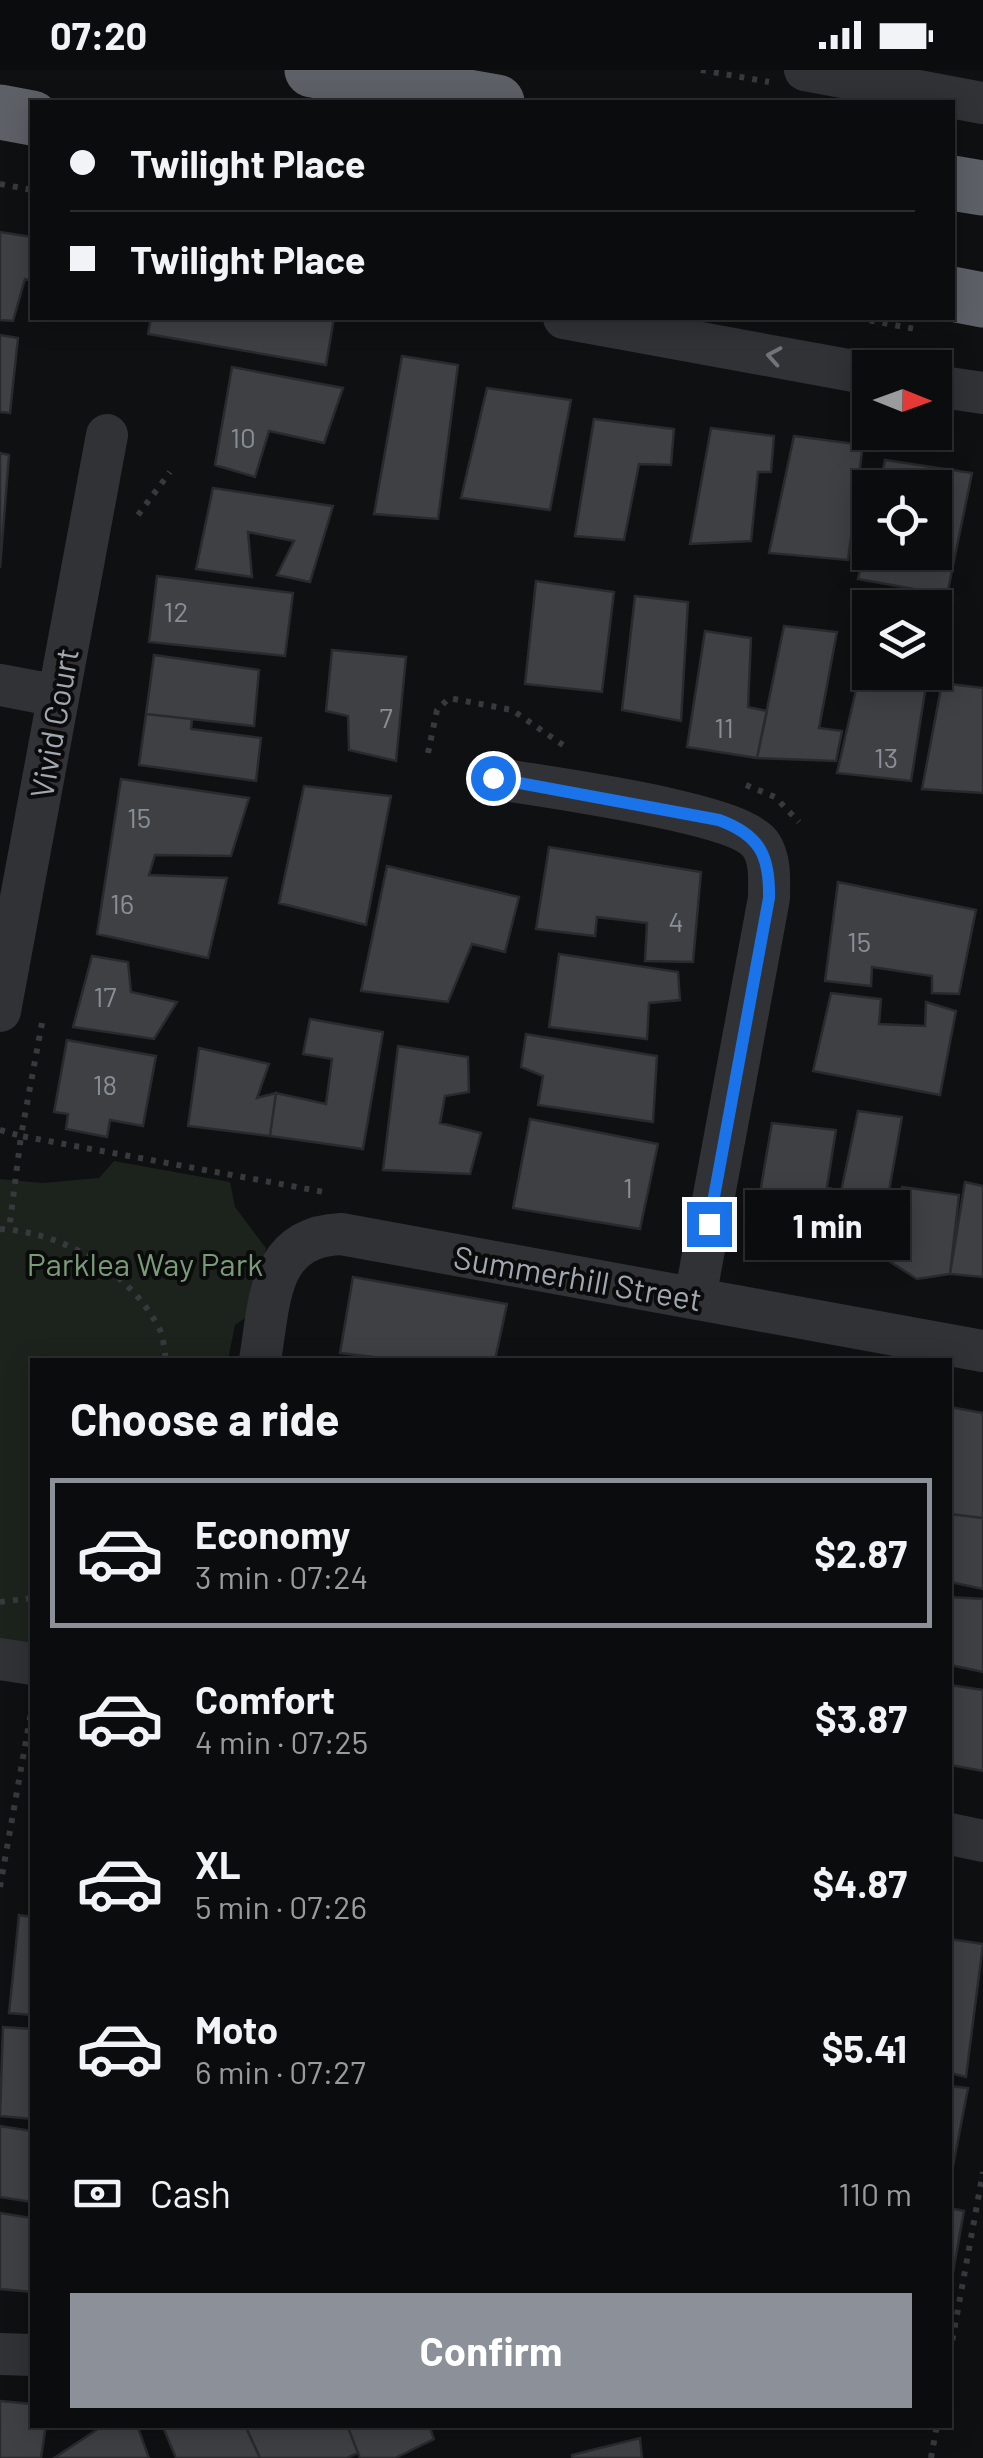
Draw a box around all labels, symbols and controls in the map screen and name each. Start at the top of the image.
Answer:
text: 07:20 [50,12,147,58]
text: Twilight Place [130,140,365,186]
text: Twilight Place [130,236,365,282]
one-way arrow [766,346,782,367]
north arrow [852,350,952,450]
map controls [852,350,952,690]
house number: 10 [230,420,256,454]
button: locate [852,470,952,570]
button: layers [852,590,952,690]
house number: 12 [164,594,188,628]
street label: Vivid Court [21,645,85,801]
house number: 7 [379,700,393,734]
house number: 11 [714,710,734,744]
house number: 13 [874,740,898,774]
route start [471,756,516,801]
house number: 15 [127,800,151,834]
house number: 16 [110,886,134,920]
house number: 4 [668,904,684,938]
house number: 15 [847,924,871,958]
house number: 17 [93,979,117,1013]
house number: 18 [93,1067,117,1101]
house number: 1 [623,1170,633,1204]
callout: 1 min [744,1189,909,1259]
route end [687,1202,732,1247]
text: 1 min [792,1206,863,1244]
street label: Summerhill Street [451,1236,705,1318]
park label: Parklea Way Park [27,1244,263,1282]
text: Choose a ride [70,1391,340,1445]
icon: car [75,1508,165,1598]
text: Economy [195,1511,350,1557]
text: $2.87 [814,1530,907,1576]
text: 3 min · 07:24 [195,1557,368,1595]
icon: car [75,1673,165,1763]
text: Comfort [195,1676,335,1722]
text: $3.87 [815,1695,907,1741]
text: 4 min · 07:25 [195,1722,368,1760]
icon: car [75,1838,165,1928]
text: XL [195,1841,241,1887]
text: $4.87 [813,1860,907,1906]
text: 5 min · 07:26 [195,1887,367,1925]
icon: car [75,2003,165,2093]
text: Moto [195,2006,278,2052]
text: $5.41 [822,2025,907,2071]
text: 6 min · 07:27 [195,2052,366,2090]
icon: cash [70,2166,125,2221]
text: Cash [150,2170,231,2216]
text: 110 m [839,2174,912,2212]
button: Confirm [70,2293,912,2408]

